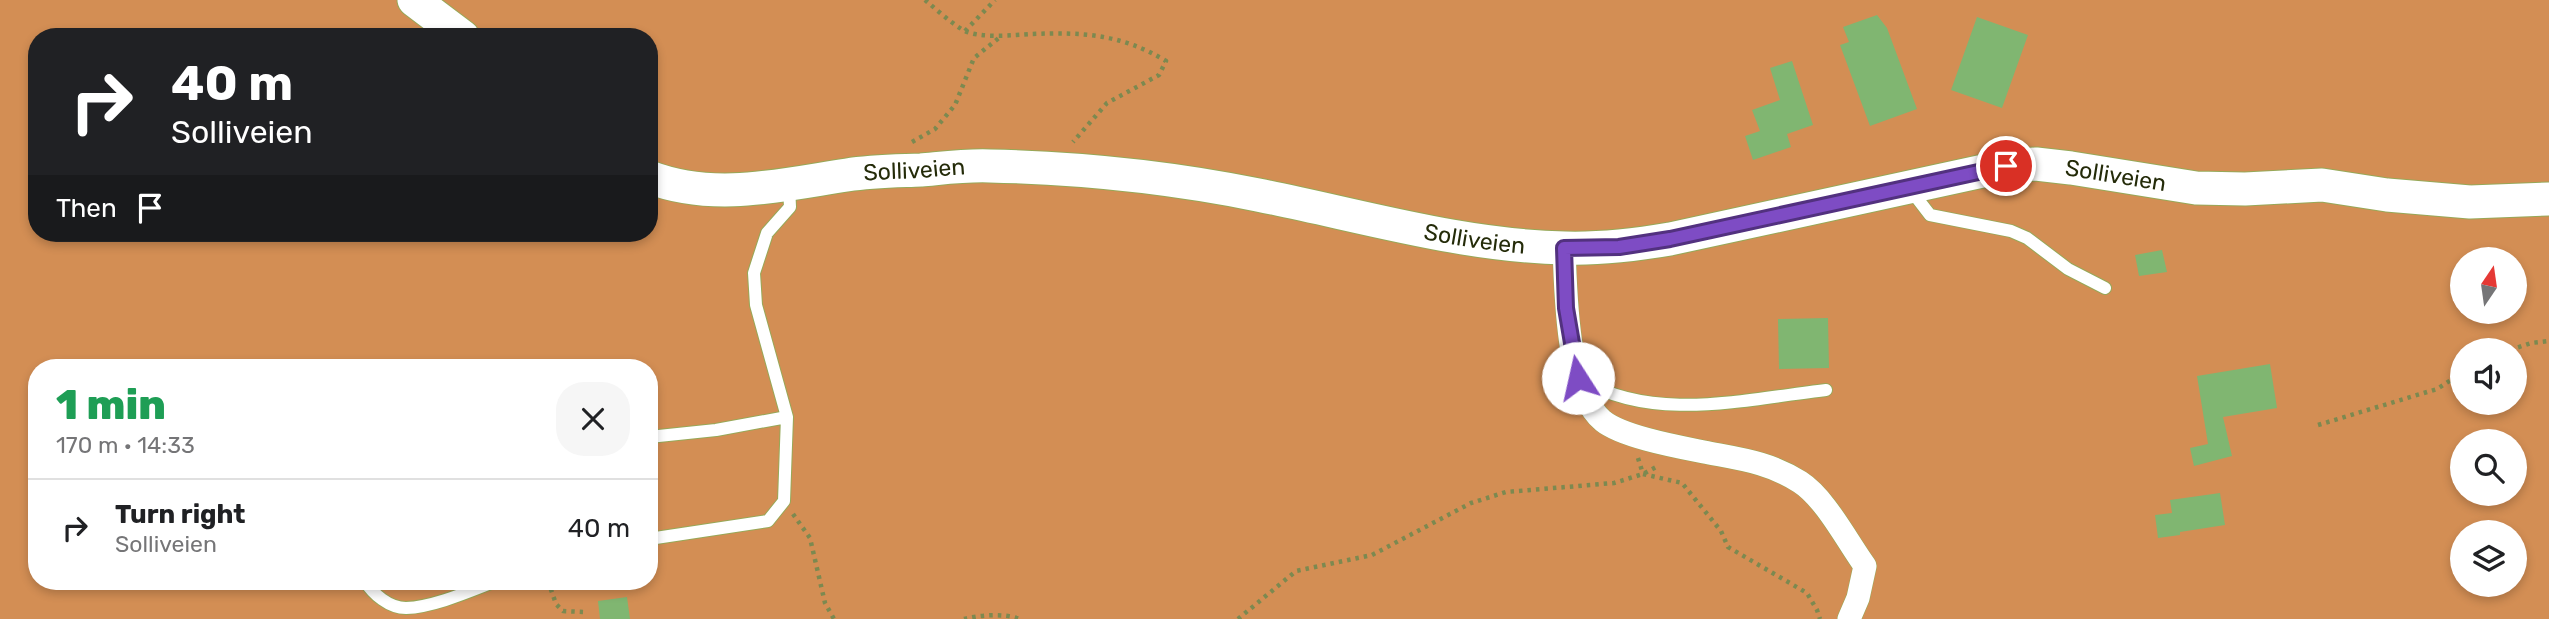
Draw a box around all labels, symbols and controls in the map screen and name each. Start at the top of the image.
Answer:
text: 40 m [171,54,293,112]
icon: right [56,56,147,147]
text: Solliveien [171,113,313,151]
pin [1976,136,2036,196]
icon: arrive [1987,147,2025,185]
street label: Solliveien [862,152,966,187]
street label: Solliveien [2063,153,2168,197]
icon: arrive [131,189,169,227]
text: Then [56,193,117,224]
street label: Solliveien [1422,217,1526,260]
north arrow [2450,247,2527,324]
map controls [2450,247,2527,597]
button: sound [2450,338,2527,415]
position arrow [1541,341,1615,415]
text: 1 min [56,380,166,430]
button: close [556,382,630,456]
button: search [2450,429,2527,506]
text: 170 m · 14:33 [56,431,195,459]
text: Turn right [115,499,245,530]
icon: right [56,509,94,547]
text: 40 m [568,513,630,544]
button: layers [2450,520,2527,597]
text: Solliveien [115,530,217,558]

